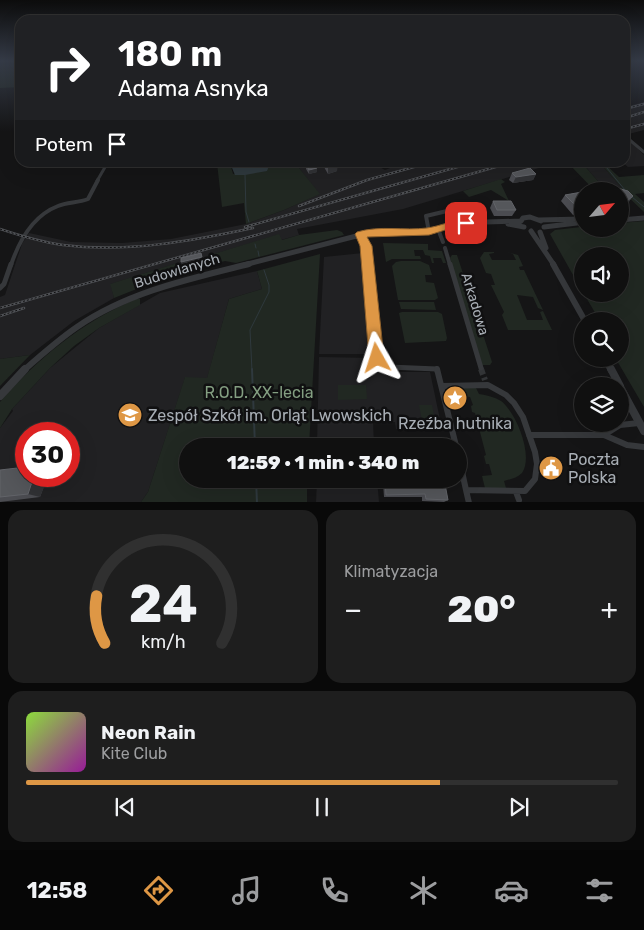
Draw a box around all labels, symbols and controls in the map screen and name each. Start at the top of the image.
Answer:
text: 180 m [118,33,222,75]
icon: right [35,35,100,100]
text: Adama Asnyka [118,75,269,102]
icon: arrive [103,130,131,158]
text: Potem [35,133,93,156]
north arrow [574,182,629,238]
map controls [574,182,629,432]
pin [445,202,487,244]
icon: arrive [452,209,480,237]
button: sound [574,247,629,302]
street label: Budowlanych [132,250,222,292]
street label: Arkadowa [457,271,493,337]
button: search [574,312,629,367]
position arrow [350,331,402,383]
button: layers [574,377,629,432]
park label: R.O.D. XX-lecia [204,383,314,402]
place icon: Rzeźba hutnika [442,385,468,411]
school or university icon: Zespół Szkół im. Orląt Lwowskich [117,402,143,428]
place label: Zespół Szkół im. Orląt Lwowskich [148,406,392,425]
place label: Rzeźba hutnika [398,414,512,433]
speed limit sign: 30 [15,422,80,487]
place label: Poczta Polska [568,450,619,487]
text: 12:59 · 1 min · 340 m [227,451,419,474]
public building icon: Poczta Polska [538,455,564,481]
text: Klimatyzacja [344,562,438,581]
text: 24 [128,573,198,635]
text: 20° [447,586,516,632]
text: − [344,593,362,626]
text: + [601,593,618,626]
text: km/h [141,631,185,652]
text: Neon Rain [101,721,196,744]
text: Kite Club [101,744,167,763]
icon: previous [111,793,139,821]
icon: pause [308,793,336,821]
icon: next [505,793,533,821]
icon: directions [141,873,176,908]
icon: music [229,873,264,908]
icon: phone [317,873,352,908]
icon: climate [406,873,441,908]
icon: car [494,873,529,908]
icon: filters [582,873,617,908]
text: 12:58 [27,877,87,904]

